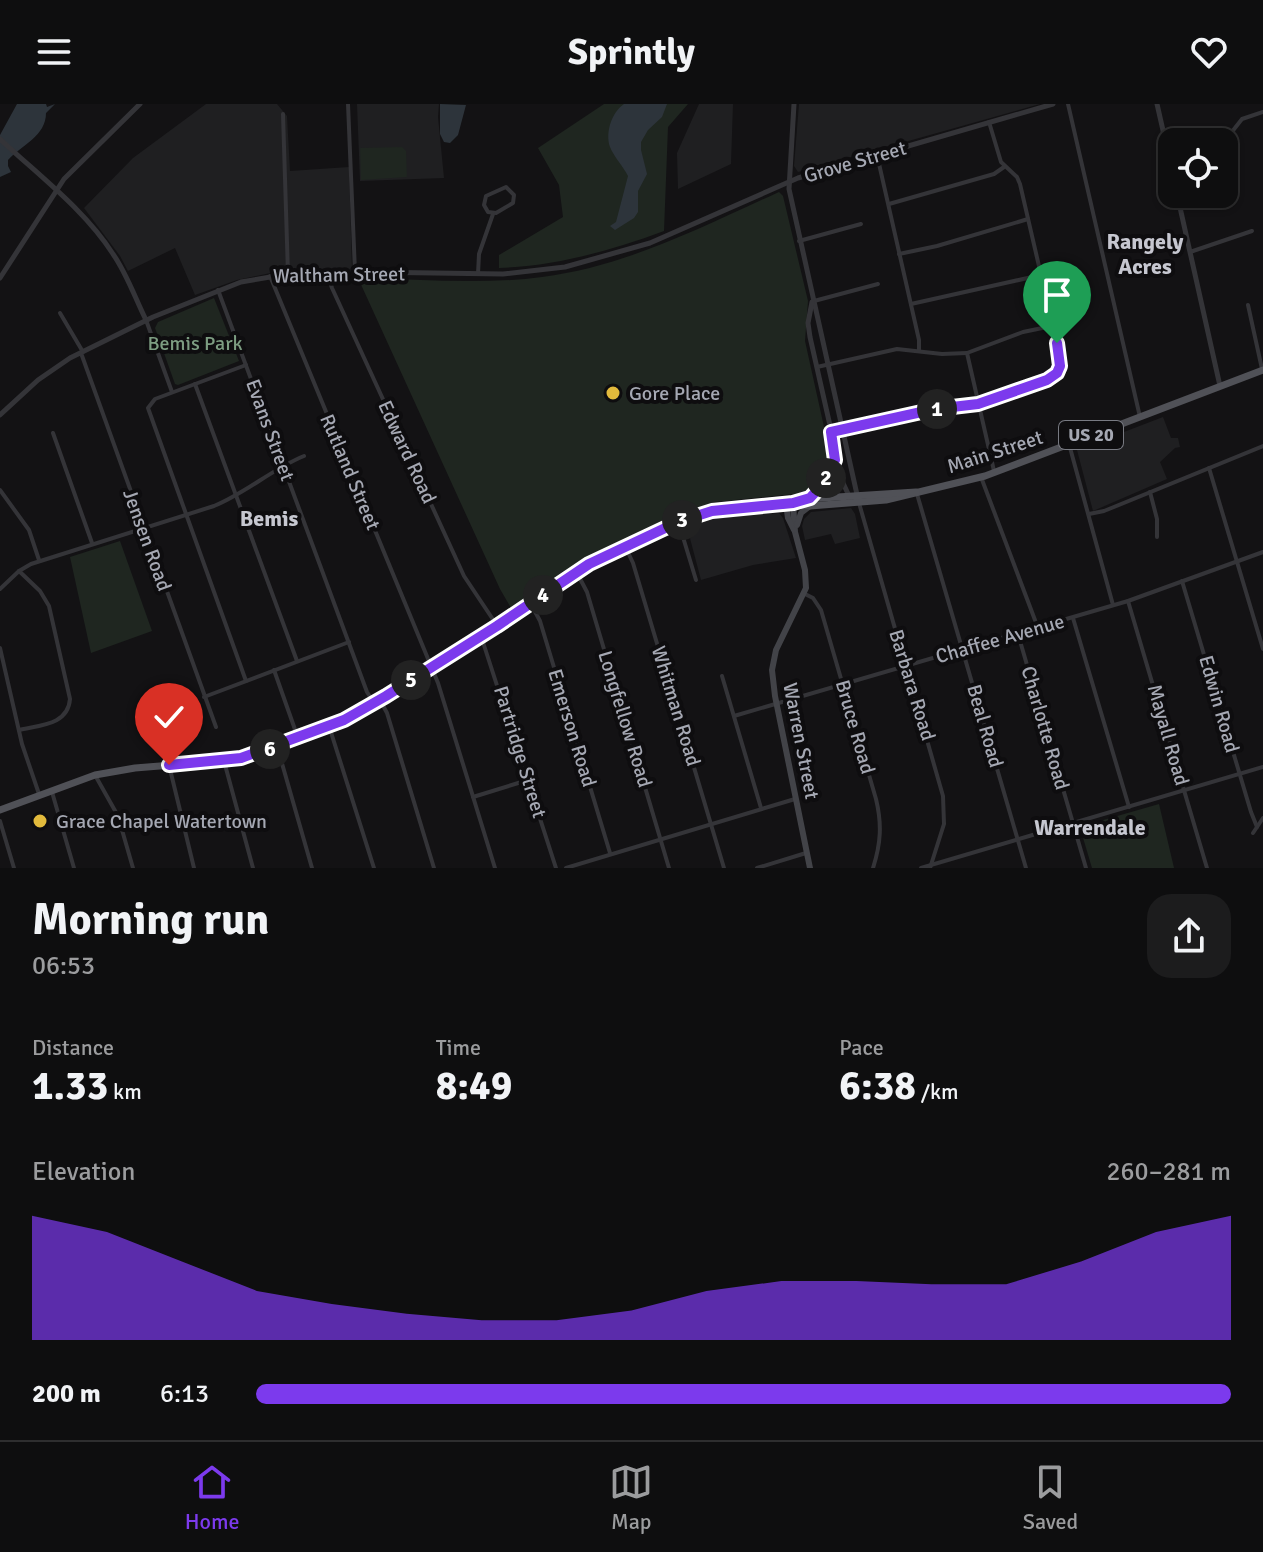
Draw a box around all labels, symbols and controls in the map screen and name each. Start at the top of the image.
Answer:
icon: menu [32,30,76,74]
text: Sprintly [568,30,695,75]
icon: heart [1187,30,1231,74]
map controls [1158,128,1238,208]
button: locate [1158,128,1238,208]
street label: Grove Street [801,135,909,189]
district label: Rangely Acres [1107,228,1184,280]
street label: Waltham Street [273,261,405,289]
pin [1023,261,1091,343]
icon: arrive [1035,273,1079,317]
park label: Bemis Park [147,331,243,356]
street label: Evans Street [240,376,300,484]
place label: Gore Place [629,381,720,406]
marker: Gore Place [604,384,622,402]
pin: 1 [917,389,957,429]
text: 1 [931,395,943,422]
street label: Edward Road [372,396,442,508]
street label: Rutland Street [314,410,386,534]
road number: US 20 [1059,421,1123,449]
street label: Main Street [944,425,1046,479]
pin: 2 [806,458,846,498]
text: 2 [820,464,832,491]
street label: Jensen Road [117,486,177,594]
pin: 3 [662,500,702,540]
district label: Bemis [240,505,299,532]
text: 3 [676,506,688,533]
pin: 4 [523,575,563,615]
text: 4 [537,581,549,608]
street label: Chaffee Avenue [933,609,1067,669]
street label: Barbara Road [883,626,941,744]
street label: Whitman Road [646,643,706,769]
street label: Longfellow Road [592,648,658,790]
street label: Edwin Road [1193,653,1245,755]
pin: 5 [391,660,431,700]
street label: Charlotte Road [1015,663,1075,793]
text: 5 [405,666,417,693]
street label: Emerson Road [542,666,602,790]
street label: Bruce Road [830,677,880,777]
street label: Warren Street [777,681,825,801]
street label: Beal Road [961,682,1009,770]
street label: Mayall Road [1142,682,1194,788]
pin [135,683,203,765]
street label: Partridge Street [488,683,552,821]
icon: check [147,695,191,739]
pin: 6 [250,729,290,769]
text: 6 [264,735,276,762]
place label: Grace Chapel Watertown [56,809,267,834]
marker: Grace Chapel Watertown [31,812,49,830]
district label: Warrendale [1034,814,1146,841]
text: Morning run [32,893,269,947]
button: share [1147,894,1231,978]
text: 06:53 [32,950,95,982]
text: Distance [32,1034,114,1061]
text: Time [436,1034,481,1061]
text: Pace [839,1034,884,1061]
text: 1.33 [32,1061,108,1111]
text: 8:49 [436,1061,512,1111]
text: 6:38 [839,1061,916,1111]
text: km [108,1078,142,1105]
text: /km [916,1078,959,1105]
text: Elevation [32,1156,136,1188]
text: 260–281 m [1107,1156,1231,1188]
text: 200 m [32,1378,101,1410]
text: 6:13 [160,1378,209,1410]
tab: Home [185,1460,240,1535]
tab: Map [609,1460,653,1535]
tab: Saved [1023,1460,1078,1535]

